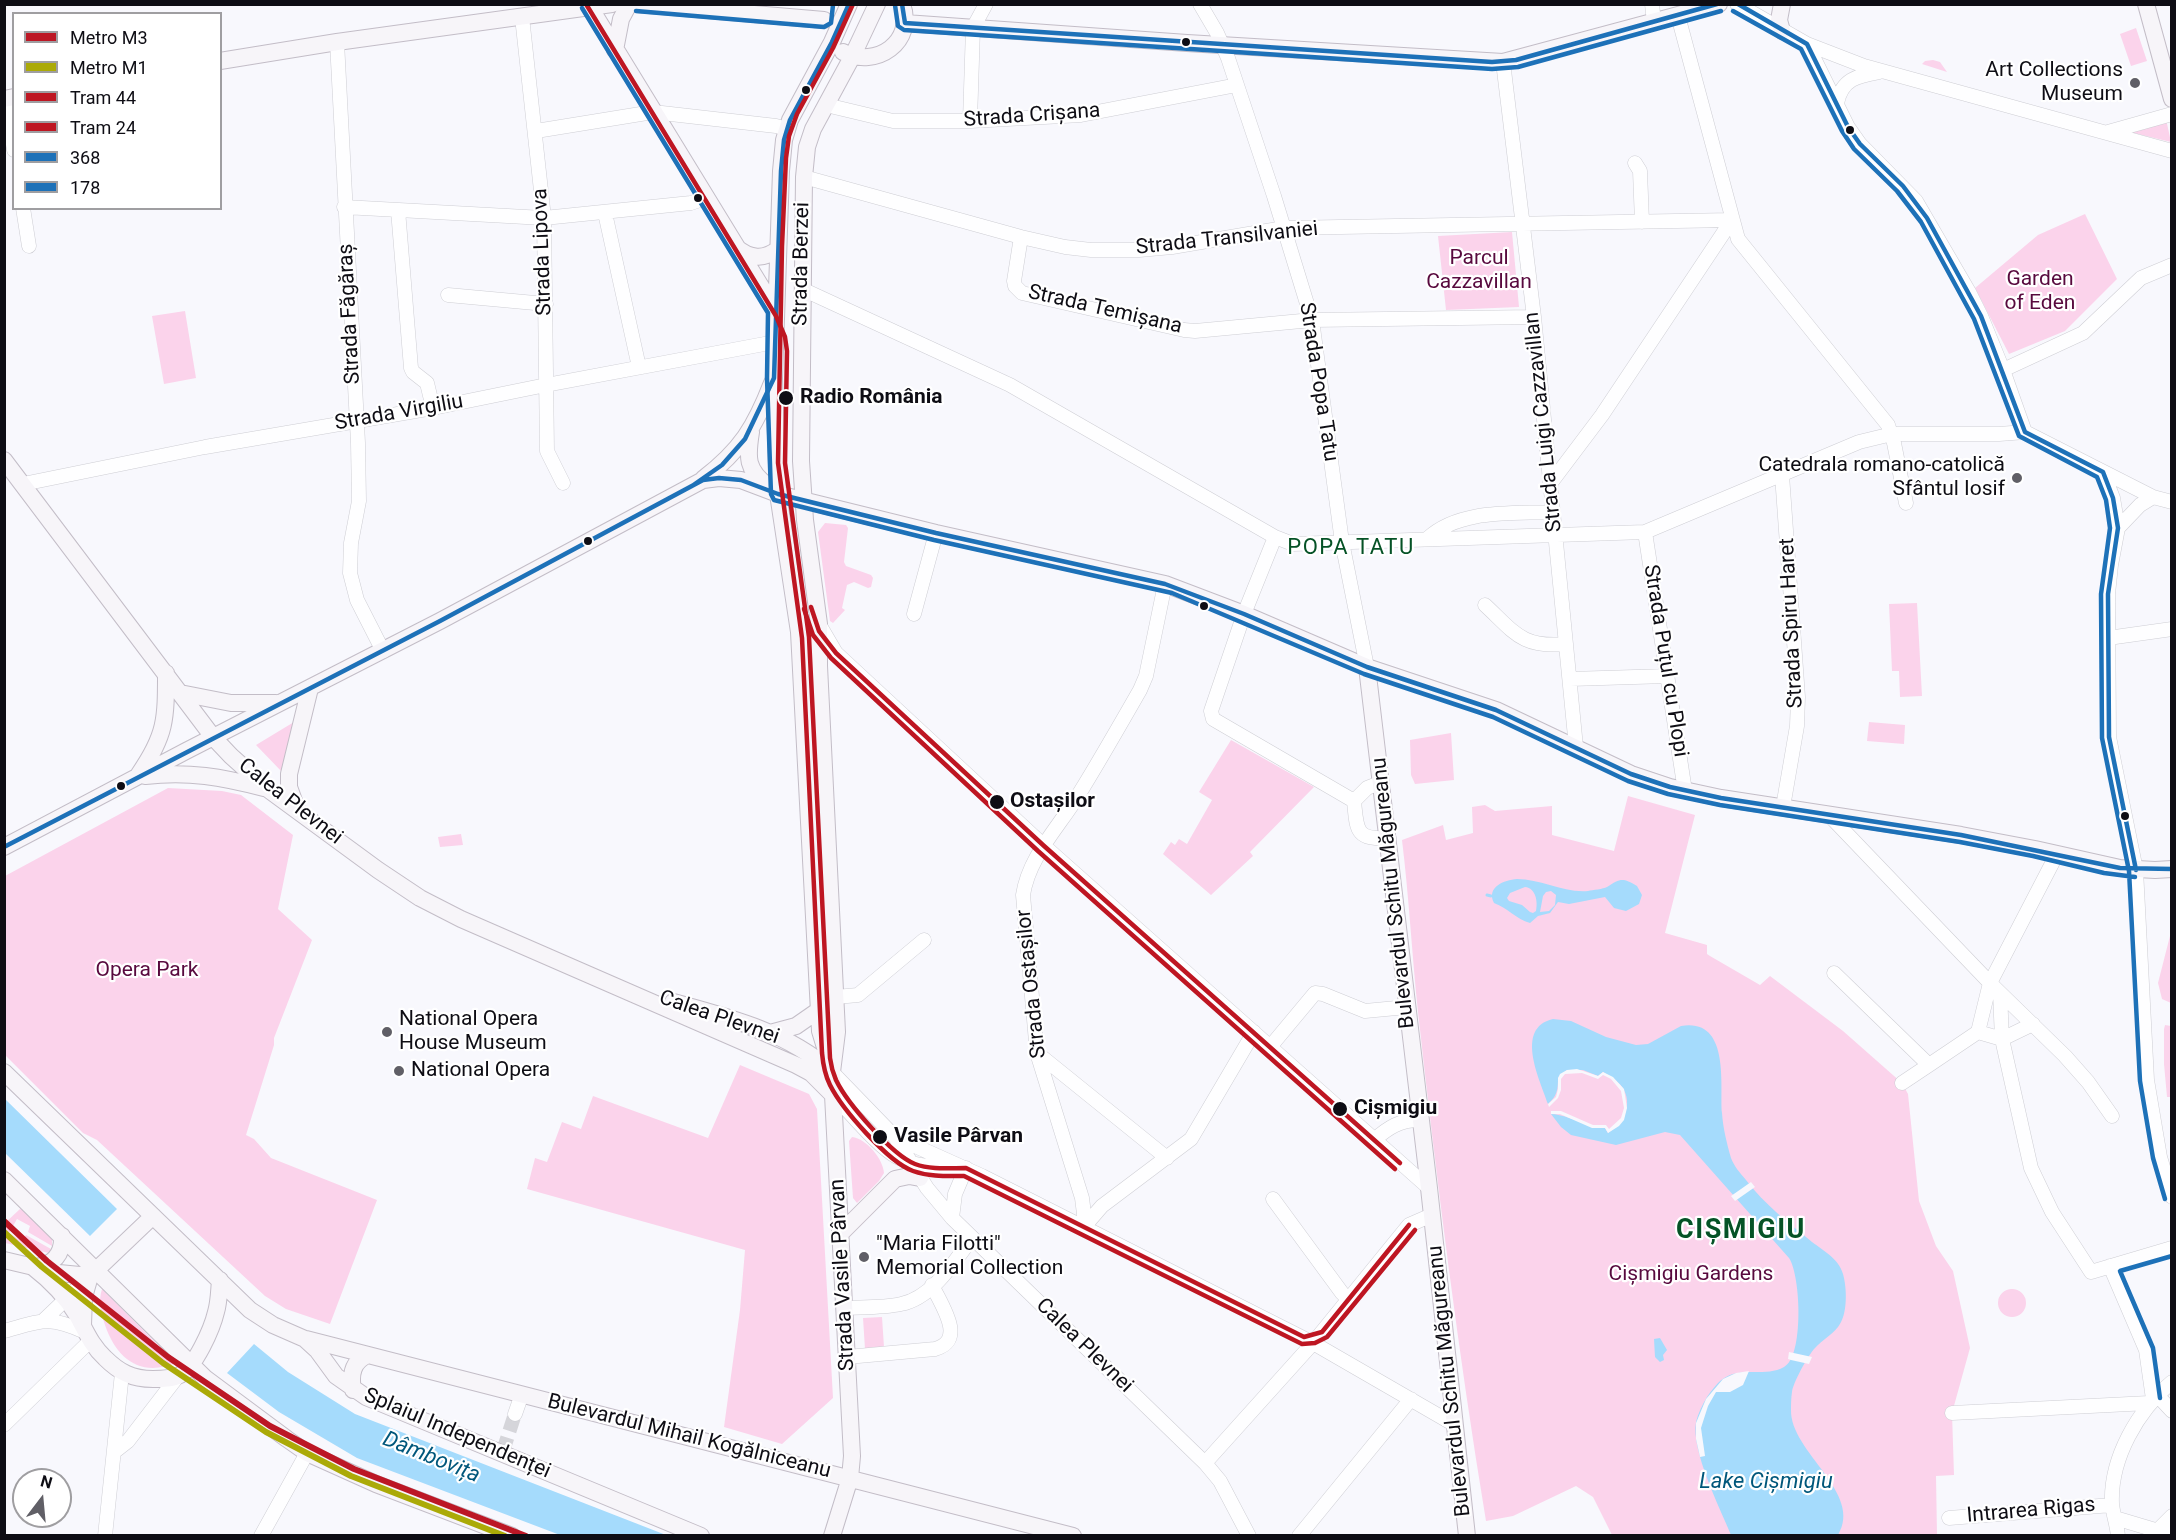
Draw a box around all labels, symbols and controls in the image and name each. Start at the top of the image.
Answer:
legend [12,12,222,210]
text: Metro M3 [70,27,148,48]
unlabelled marker [1180,36,1192,48]
text: Metro M1 [70,57,148,78]
place label: Art Collections Museum [1985,58,2123,108]
marker: Art Collections Museum [2128,76,2142,90]
unlabelled marker [800,84,812,96]
text: Tram 44 [70,87,136,108]
street label: Strada Crișana [963,99,1101,133]
text: Tram 24 [70,117,136,138]
unlabelled marker [1844,124,1856,136]
text: 368 [70,147,100,168]
text: 178 [70,177,100,198]
street label: Strada Lipova [528,188,558,316]
unlabelled marker [692,192,704,204]
street label: Strada Berzei [788,202,816,326]
street label: Strada Transilvaniei [1135,217,1319,261]
street label: Strada Făgăraș [334,243,366,385]
park label: Parcul Cazzavillan [1426,246,1532,296]
park label: Garden of Eden [2005,267,2075,317]
street label: Strada Temișana [1025,280,1185,340]
street label: Strada Popa Tatu [1293,301,1343,463]
street label: Strada Luigi Cazzavillan [1520,311,1568,533]
place label: Radio România [800,385,942,411]
street label: Strada Virgiliu [333,389,465,437]
marker: Radio România [777,389,795,407]
place label: Catedrala romano-catolică Sfântul Iosif [1758,453,2005,503]
marker: Catedrala romano-catolică Sfântul Iosif [2010,471,2024,485]
unlabelled marker [582,535,594,547]
district label: POPA TATU [1287,535,1415,561]
street label: Strada Spiru Haret [1775,537,1809,709]
street label: Strada Puțul cu Plopi [1637,563,1693,759]
unlabelled marker [1198,600,1210,612]
street label: Calea Plevnei [233,753,347,851]
street label: Bulevardul Schitu Măgureanu [1367,756,1421,1030]
unlabelled marker [115,780,127,792]
place label: Ostașilor [1010,789,1095,815]
marker: Ostașilor [988,793,1006,811]
unlabelled marker [2119,810,2131,822]
street label: Strada Ostașilor [1012,908,1052,1060]
park label: Opera Park [95,958,199,984]
street label: Calea Plevnei [656,986,782,1050]
place label: National Opera House Museum [399,1007,547,1057]
marker: National Opera House Museum [380,1025,394,1039]
place label: National Opera [411,1058,550,1084]
marker: National Opera [392,1064,406,1078]
place label: Cișmigiu [1354,1096,1437,1122]
marker: Cișmigiu [1331,1100,1349,1118]
place label: Vasile Pârvan [894,1124,1023,1150]
marker: Vasile Pârvan [871,1128,889,1146]
street label: Strada Vasile Pârvan [825,1178,861,1372]
district label: CIȘMIGIU [1676,1215,1806,1247]
place label: "Maria Filotti" Memorial Collection [876,1232,1063,1282]
street label: Bulevardul Schitu Măgureanu [1423,1244,1477,1518]
marker: "Maria Filotti" Memorial Collection [857,1250,871,1264]
park label: Cișmigiu Gardens [1609,1262,1773,1288]
street label: Calea Plevnei [1030,1293,1138,1399]
street label: Splaiul Independenței [360,1383,554,1485]
street label: Bulevardul Mihail Kogălniceanu [545,1390,833,1484]
water label: Dâmbovița [379,1427,483,1489]
north arrow [12,1468,72,1528]
water label: Lake Cișmigiu [1699,1469,1833,1495]
text: N [38,1471,55,1493]
street label: Intrarea Rigas [1966,1493,2096,1529]

